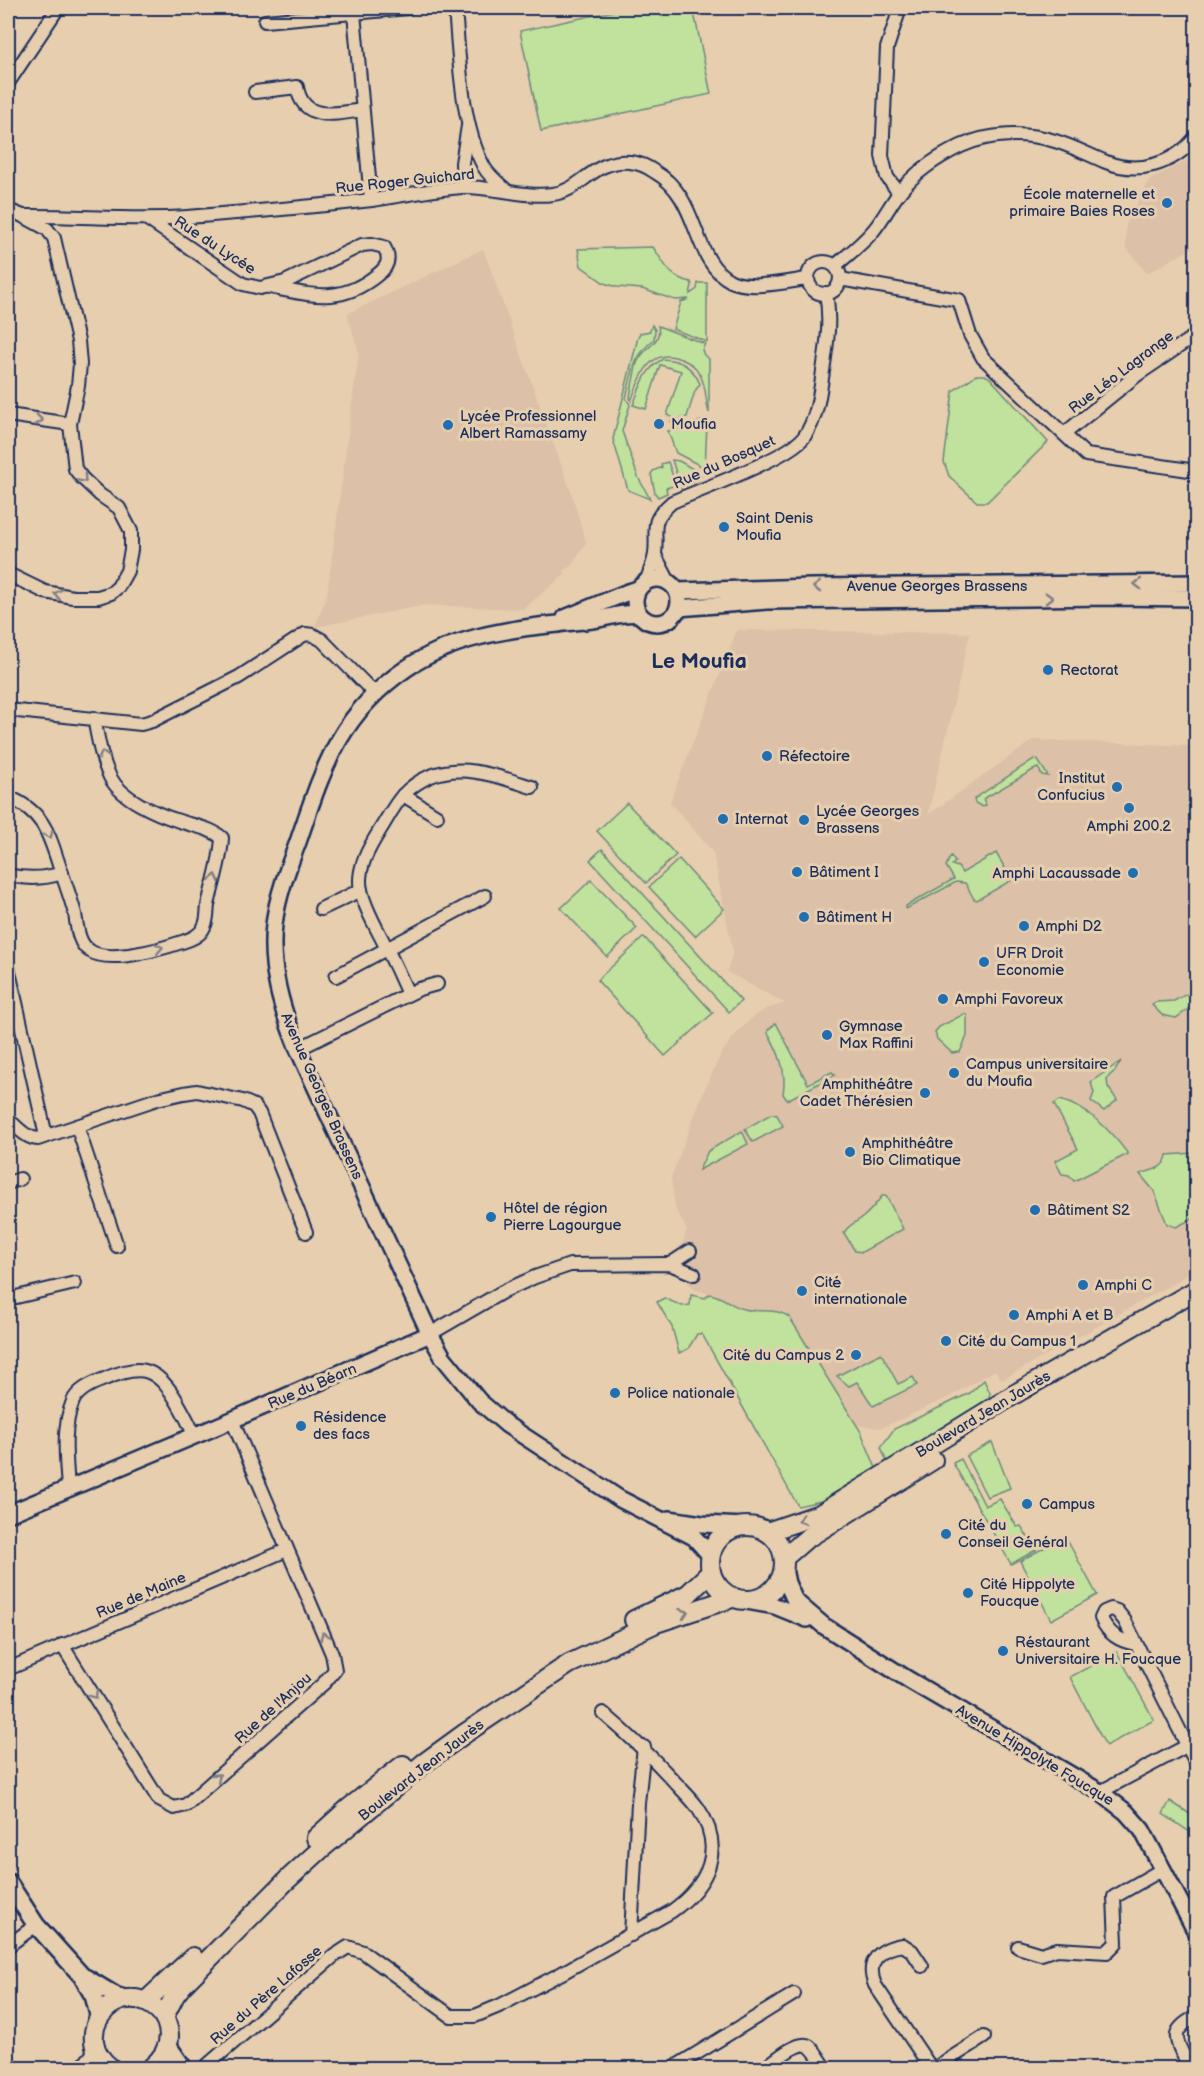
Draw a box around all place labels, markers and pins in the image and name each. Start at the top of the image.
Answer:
place label: École maternelle et primaire Baies Roses [1009,185,1156,221]
marker: École maternelle et primaire Baies Roses [1160,196,1174,210]
place label: Lycée Professionnel Albert Ramassamy [460,407,596,443]
place label: Moufia [671,415,716,434]
marker: Moufia [652,417,666,431]
marker: Lycée Professionnel Albert Ramassamy [441,418,455,432]
place label: Saint Denis Moufia [736,509,814,545]
marker: Saint Denis Moufia [717,520,731,534]
place label: Rectorat [1060,661,1119,680]
marker: Rectorat [1041,663,1055,677]
place label: Réfectoire [779,747,850,766]
marker: Réfectoire [760,749,774,763]
place label: Institut Confucius [1037,769,1106,805]
marker: Institut Confucius [1110,780,1124,794]
marker: Amphi 200.2 [1122,801,1136,815]
place label: Lycée Georges Brassens [816,802,920,838]
place label: Internat [735,810,789,829]
marker: Internat [716,812,730,826]
marker: Lycée Georges Brassens [797,813,811,827]
place label: Amphi 200.2 [1087,817,1171,836]
place label: Bâtiment I [809,863,879,882]
place label: Amphi Lacaussade [993,864,1121,883]
marker: Bâtiment I [790,865,804,879]
marker: Amphi Lacaussade [1126,866,1140,880]
place label: Bâtiment H [816,908,892,927]
marker: Bâtiment H [797,910,811,924]
place label: Amphi D2 [1036,917,1102,936]
marker: Amphi D2 [1017,919,1031,933]
place label: UFR Droit Economie [996,944,1064,980]
marker: UFR Droit Economie [977,955,991,969]
place label: Amphi Favoreux [955,990,1063,1009]
marker: Amphi Favoreux [936,992,950,1006]
place label: Gymnase Max Raffini [839,1017,913,1053]
marker: Gymnase Max Raffini [820,1028,834,1042]
place label: Campus universitaire du Moufia [966,1055,1108,1091]
marker: Campus universitaire du Moufia [947,1066,961,1080]
place label: Amphithéâtre Cadet Thérésien [800,1075,913,1111]
marker: Amphithéâtre Cadet Thérésien [918,1086,932,1100]
place label: Amphithéâtre Bio Climatique [862,1134,961,1170]
marker: Amphithéâtre Bio Climatique [843,1145,857,1159]
place label: Hôtel de région Pierre Lagourgue [503,1199,622,1235]
place label: Bâtiment S2 [1047,1201,1130,1220]
marker: Bâtiment S2 [1028,1203,1042,1217]
marker: Hôtel de région Pierre Lagourgue [484,1210,498,1224]
place label: Cité internationale [814,1273,907,1309]
place label: Amphi C [1095,1276,1152,1295]
marker: Amphi C [1076,1278,1090,1292]
marker: Cité internationale [795,1284,809,1298]
place label: Amphi A et B [1026,1306,1113,1325]
marker: Amphi A et B [1007,1308,1021,1322]
place label: Cité du Campus 1 [958,1332,1076,1351]
marker: Cité du Campus 1 [939,1334,953,1348]
place label: Cité du Campus 2 [723,1346,844,1365]
marker: Cité du Campus 2 [849,1348,863,1362]
place label: Police nationale [627,1384,735,1403]
marker: Police nationale [608,1386,622,1400]
place label: Résidence des facs [313,1408,387,1444]
marker: Résidence des facs [294,1419,308,1433]
place label: Campus [1039,1495,1095,1514]
marker: Campus [1020,1497,1034,1511]
place label: Cité du Conseil Général [958,1516,1068,1552]
marker: Cité du Conseil Général [939,1527,953,1541]
place label: Cité Hippolyte Foucque [980,1575,1075,1611]
marker: Cité Hippolyte Foucque [961,1586,975,1600]
place label: Réstaurant Universitaire H. Foucque [1015,1633,1181,1669]
marker: Réstaurant Universitaire H. Foucque [996,1644,1010,1658]

